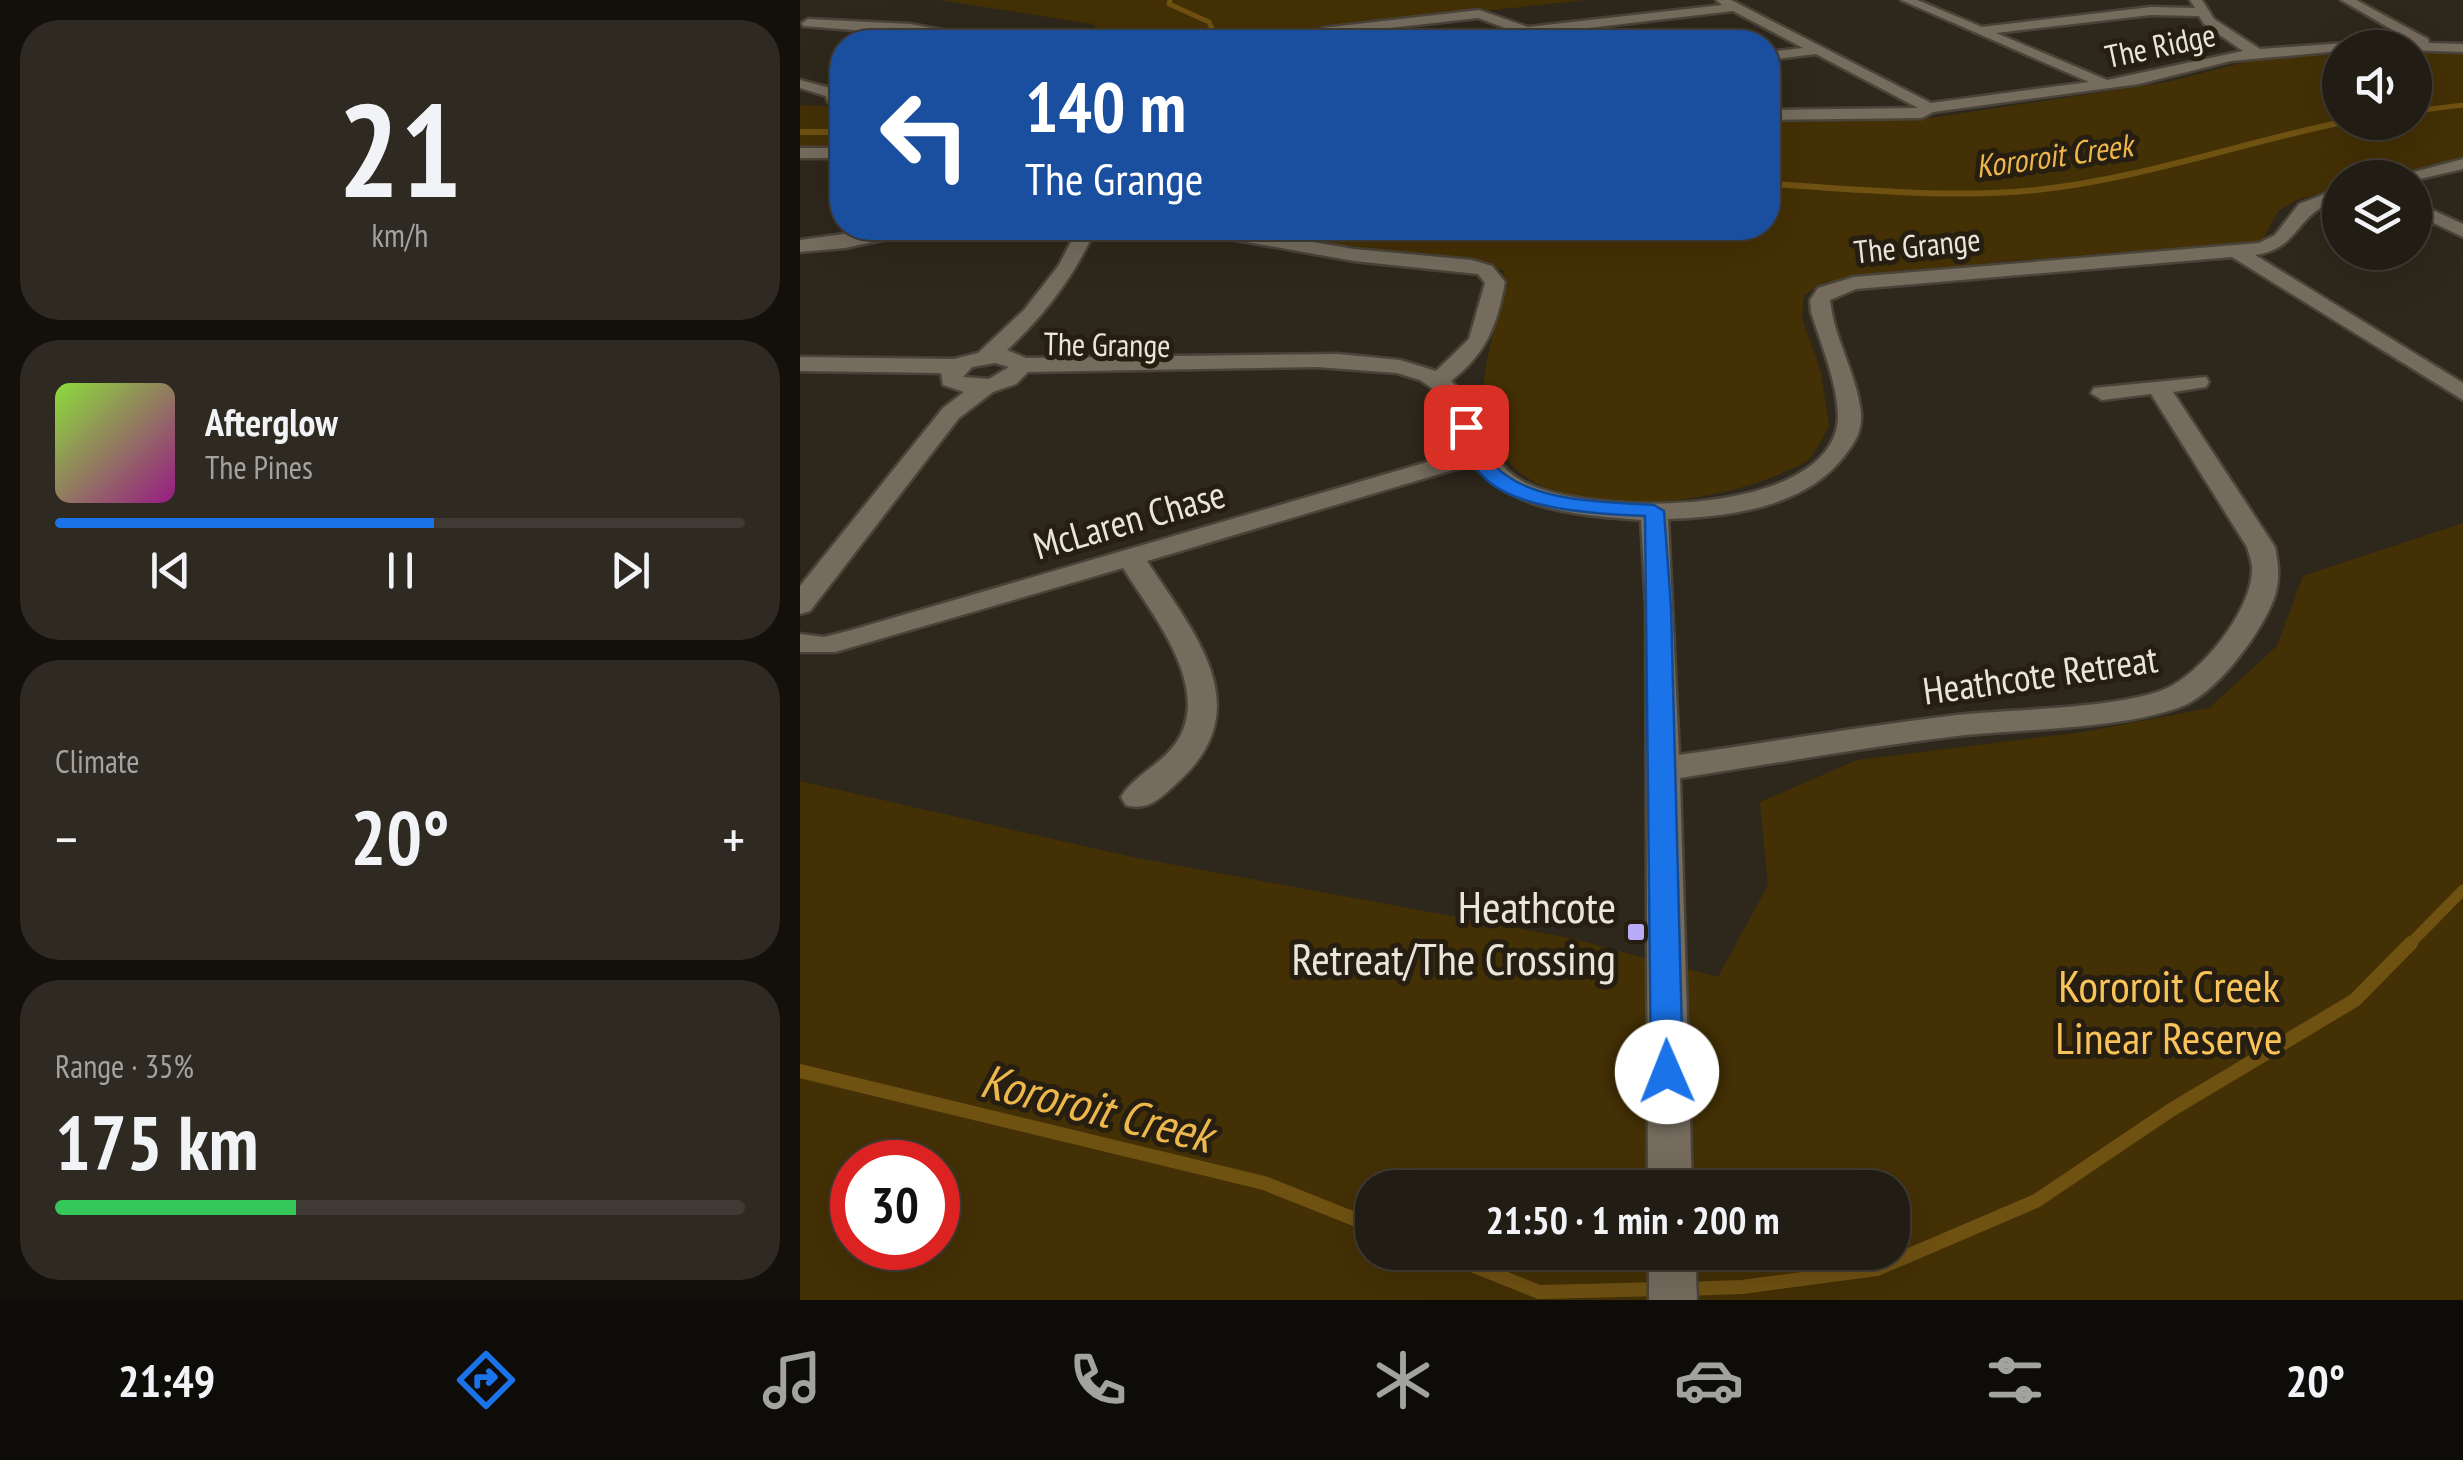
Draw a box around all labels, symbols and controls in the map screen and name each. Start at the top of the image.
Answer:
street label: The Ridge [2101,13,2219,77]
map controls [2322,30,2432,270]
button: sound [2322,30,2432,140]
text: 140 m [1025,61,1186,151]
text: 21 [338,65,462,233]
icon: left [860,70,990,200]
water label: Kororoit Creek [1973,123,2139,187]
text: The Grange [1025,149,1203,207]
button: layers [2322,160,2432,270]
text: km/h [372,214,428,256]
street label: The Grange [1852,217,1982,273]
street label: The Grange [1043,322,1171,366]
pin [1424,385,1509,470]
text: Afterglow [205,397,338,446]
icon: arrive [1439,400,1494,455]
text: The Pines [205,446,313,488]
street label: McLaren Chase [1028,468,1230,570]
icon: previous [143,543,198,598]
icon: pause [373,543,428,598]
icon: next [603,543,658,598]
street label: Heathcote Retreat [1920,633,2161,715]
text: Climate [55,740,139,782]
text: 20° [350,789,450,886]
text: − [55,803,78,874]
text: + [722,803,745,874]
place label: Heathcote Retreat/The Crossing [1291,877,1616,987]
marker: Heathcote Retreat/The Crossing [1625,921,1647,943]
park label: Kororoit Creek Linear Reserve [2055,956,2283,1066]
position arrow [1615,1020,1719,1124]
text: Range · 35% [55,1045,194,1087]
water label: Kororoit Creek [975,1048,1224,1167]
text: 175 km [55,1094,259,1191]
speed limit sign: 30 [830,1140,960,1270]
text: 21:50 · 1 min · 200 m [1486,1195,1779,1244]
icon: directions [451,1345,521,1415]
icon: music [757,1345,827,1415]
icon: phone [1063,1345,1133,1415]
icon: climate [1368,1345,1438,1415]
icon: car [1674,1345,1744,1415]
icon: filters [1980,1345,2050,1415]
text: 21:49 [118,1351,215,1409]
text: 20° [2286,1351,2345,1409]

